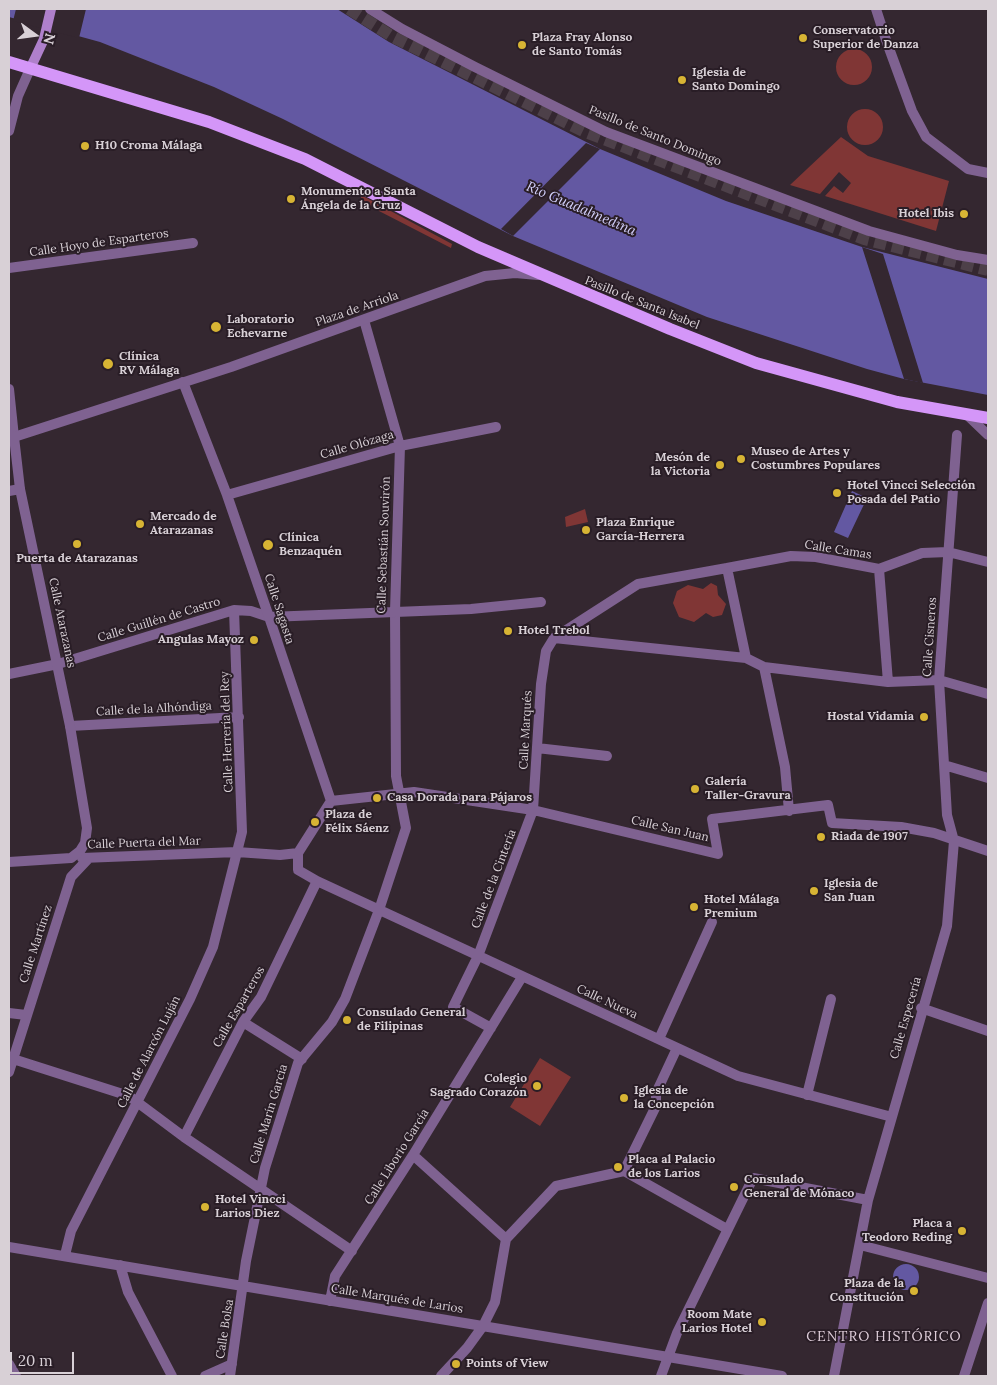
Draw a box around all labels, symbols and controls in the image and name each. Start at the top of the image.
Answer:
north arrow [10,10,60,60]
place label: Conservatorio Superior de Danza [813,24,919,52]
text: N [40,31,60,46]
place label: Plaza Fray Alonso de Santo Tomás [532,31,632,59]
marker: Conservatorio Superior de Danza [797,32,809,44]
marker: Plaza Fray Alonso de Santo Tomás [516,39,528,51]
place label: Iglesia de Santo Domingo [692,66,780,94]
marker: Iglesia de Santo Domingo [676,74,688,86]
street label: Pasillo de Santo Domingo [587,103,723,169]
place label: H10 Croma Málaga [95,139,202,153]
marker: H10 Croma Málaga [79,140,91,152]
water label: Río Guadalmedina [524,178,638,240]
place label: Monumento a Santa Ángela de la Cruz [301,185,416,213]
marker: Monumento a Santa Ángela de la Cruz [285,193,297,205]
place label: Hotel Ibis [898,207,954,221]
marker: Hotel Ibis [958,208,970,220]
street label: Calle Hoyo de Esparteros [28,226,170,260]
street label: Pasillo de Santa Isabel [583,273,701,333]
street label: Plaza de Arriola [314,288,400,330]
place label: Laboratorio Echevarne [227,313,294,341]
marker: Laboratorio Echevarne [209,320,223,334]
place label: Clínica RV Málaga [119,350,179,378]
marker: Clínica RV Málaga [101,357,115,371]
street label: Calle Olózaga [319,428,395,462]
place label: Museo de Artes y Costumbres Populares [751,445,880,473]
place label: Mesón de la Victoria [651,451,710,479]
marker: Museo de Artes y Costumbres Populares [735,453,747,465]
marker: Mesón de la Victoria [714,459,726,471]
street label: Calle Sebastián Souvirón [374,476,394,614]
place label: Hotel Vincci Selección Posada del Patio [847,479,975,507]
marker: Hotel Vincci Selección Posada del Patio [831,487,843,499]
place label: Mercado de Atarazanas [150,510,217,538]
place label: Plaza Enrique García-Herrera [596,516,684,544]
marker: Mercado de Atarazanas [134,518,146,530]
marker: Plaza Enrique García-Herrera [580,524,592,536]
place label: Clínica Benzaquén [279,531,342,559]
marker: Puerta de Atarazanas [71,538,83,550]
marker: Clínica Benzaquén [261,538,275,552]
street label: Calle Camas [803,538,873,562]
place label: Puerta de Atarazanas [16,552,138,566]
street label: Calle Sagasta [261,572,297,646]
street label: Calle Atarazanas [45,577,79,669]
street label: Calle Guillén de Castro [96,594,222,646]
street label: Calle Cisneros [920,597,940,677]
place label: Hotel Trebol [518,624,590,638]
marker: Hotel Trebol [502,625,514,637]
place label: Angulas Mayoz [158,633,244,647]
marker: Angulas Mayoz [248,634,260,646]
street label: Calle Herrería del Rey [218,671,236,793]
street label: Calle Marqués [517,690,535,770]
street label: Calle de la Alhóndiga [96,699,212,719]
place label: Hostal Vidamia [827,710,914,724]
marker: Hostal Vidamia [918,711,930,723]
place label: Galería Taller-Gravura [705,775,791,803]
marker: Galería Taller-Gravura [689,783,701,795]
place label: Casa Dorada para Pájaros [387,791,532,805]
marker: Casa Dorada para Pájaros [371,792,383,804]
place label: Plaza de Félix Sáenz [325,808,389,836]
street label: Calle San Juan [630,813,710,845]
marker: Plaza de Félix Sáenz [309,816,321,828]
street label: Calle de la Cintería [468,827,520,931]
place label: Riada de 1907 [831,830,908,844]
marker: Riada de 1907 [815,831,827,843]
street label: Calle Puerta del Mar [87,834,201,852]
place label: Iglesia de San Juan [824,877,878,905]
marker: Iglesia de San Juan [808,885,820,897]
place label: Hotel Málaga Premium [704,893,779,921]
marker: Hotel Málaga Premium [688,901,700,913]
street label: Calle Martínez [17,903,55,985]
street label: Calle Esparteros [210,964,268,1050]
street label: Calle Especería [887,975,925,1061]
street label: Calle Nueva [574,982,640,1022]
street label: Calle de Alarcón Luján [114,993,184,1111]
place label: Consulado General de Filipinas [357,1006,465,1034]
marker: Consulado General de Filipinas [341,1014,353,1026]
street label: Calle Marín García [247,1062,291,1166]
place label: Colegio Sagrado Corazón [430,1072,527,1100]
marker: Colegio Sagrado Corazón [531,1080,543,1092]
place label: Iglesia de la Concepción [634,1084,714,1112]
marker: Iglesia de la Concepción [618,1092,630,1104]
street label: Calle Liborio García [362,1106,432,1208]
place label: Placa al Palacio de los Larios [628,1153,715,1181]
marker: Placa al Palacio de los Larios [612,1161,624,1173]
place label: Consulado General de Mónaco [744,1173,854,1201]
marker: Consulado General de Mónaco [728,1181,740,1193]
place label: Hotel Vincci Larios Diez [215,1193,286,1221]
marker: Hotel Vincci Larios Diez [199,1201,211,1213]
place label: Placa a Teodoro Reding [862,1217,952,1245]
marker: Placa a Teodoro Reding [956,1225,968,1237]
place label: Plaza de la Constitución [830,1277,904,1305]
street label: Calle Marqués de Larios [330,1281,464,1317]
marker: Plaza de la Constitución [908,1285,920,1297]
street label: Calle Bolsa [213,1298,237,1360]
place label: Room Mate Larios Hotel [682,1308,752,1336]
marker: Room Mate Larios Hotel [756,1316,768,1328]
district label: CENTRO HISTÓRICO [804,1329,964,1345]
scale bar [12,1342,76,1374]
text: 20 m [18,1351,53,1370]
place label: Points of View [466,1357,548,1371]
marker: Points of View [450,1358,462,1370]

